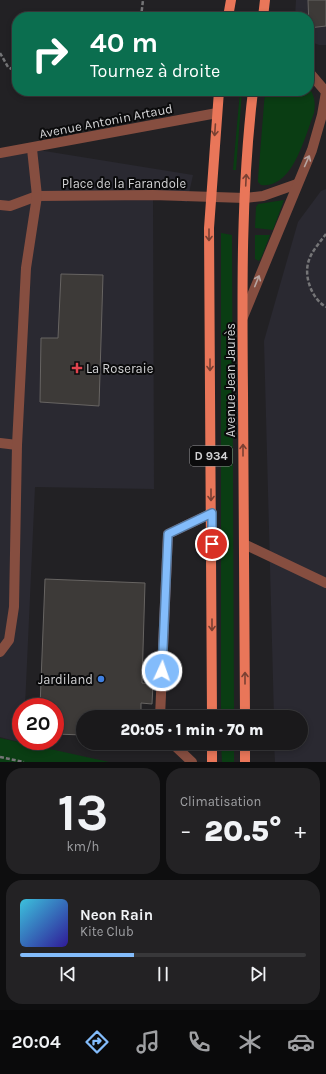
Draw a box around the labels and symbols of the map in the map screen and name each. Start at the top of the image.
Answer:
street label: Avenue Antonin Artaud [38,101,174,141]
one-way arrow [212,123,219,136]
one-way arrow [304,155,311,167]
one-way arrow [242,174,250,187]
street label: Place de la Farandole [62,176,186,191]
one-way arrow [205,228,213,241]
one-way arrow [254,275,262,287]
street label: Avenue Jean Jaurès [223,323,238,437]
one-way arrow [206,358,214,371]
place label: La Roseraie [86,361,154,376]
marker: La Roseraie [71,362,83,374]
one-way arrow [240,444,247,457]
road number: D 934 [190,446,232,466]
one-way arrow [207,488,215,501]
pin [195,527,229,561]
one-way arrow [208,618,216,631]
position arrow [141,650,183,692]
place label: Jardiland [38,672,93,687]
one-way arrow [241,672,249,685]
marker: Jardiland [96,674,106,684]
speed limit sign: 20 [12,698,64,750]

